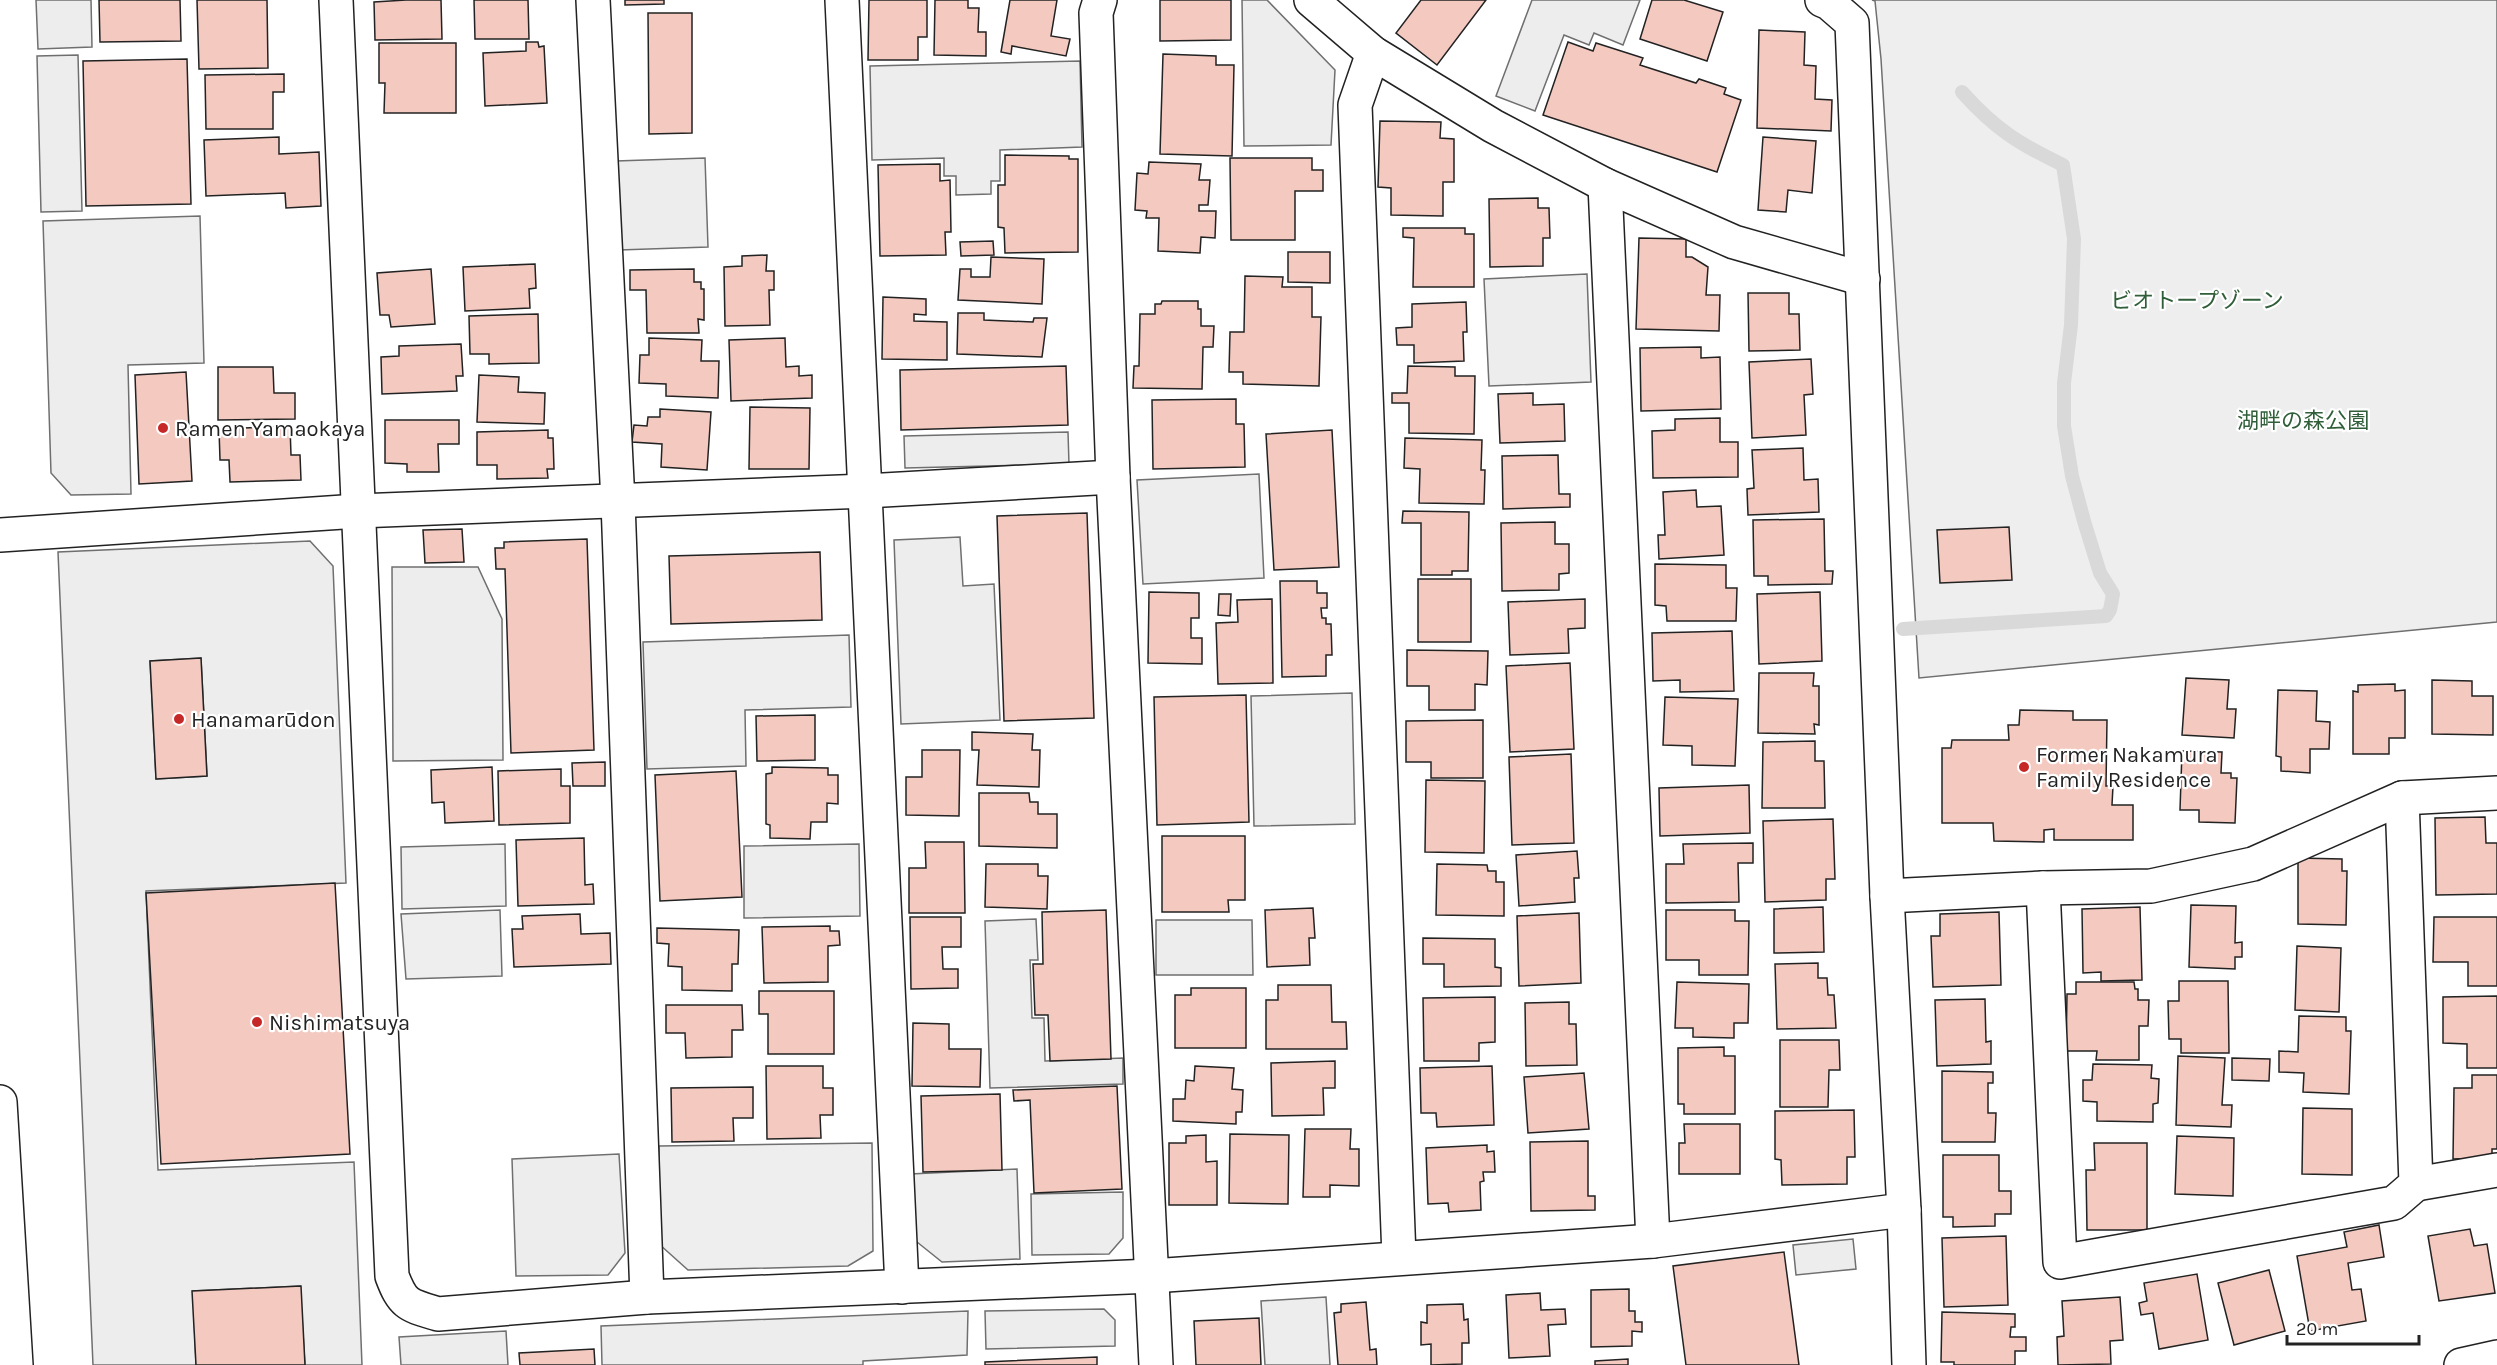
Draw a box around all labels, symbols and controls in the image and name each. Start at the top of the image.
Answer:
park label: ビオトープゾーン [2110,288,2284,314]
park label: 湖畔の森公園 [2237,408,2369,434]
place label: Ramen Yamaokaya [175,416,365,442]
marker: Ramen Yamaokaya [156,421,170,435]
place label: Hanamarūdon [191,707,336,733]
marker: Hanamarūdon [172,712,186,726]
place label: Former Nakamura Family Residence [2036,742,2218,793]
marker: Former Nakamura Family Residence [2017,760,2031,774]
place label: Nishimatsuya [269,1010,410,1036]
marker: Nishimatsuya [250,1015,264,1029]
scale bar [2287,1308,2419,1346]
text: 20 m [2296,1318,2338,1340]

